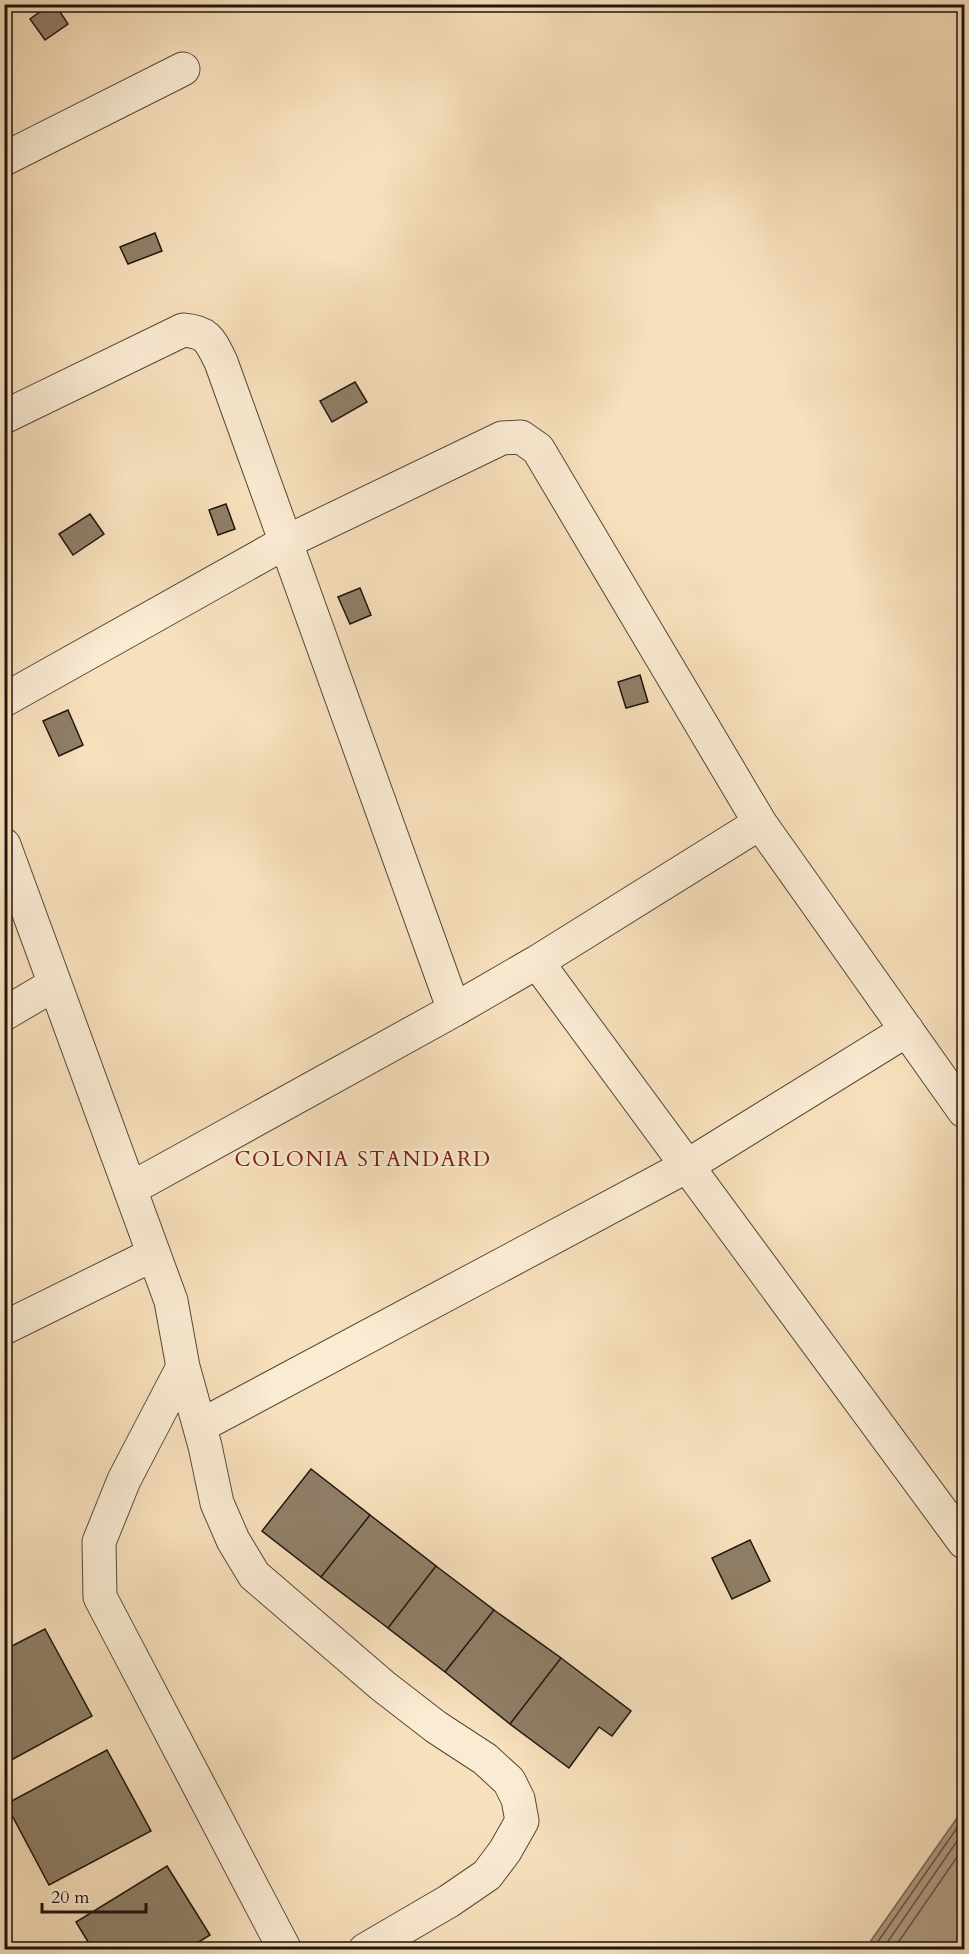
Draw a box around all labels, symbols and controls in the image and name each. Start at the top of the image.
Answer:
district label: COLONIA STANDARD [234,1145,492,1174]
scale bar [42,1876,146,1914]
text: 20 m [51,1885,90,1910]

